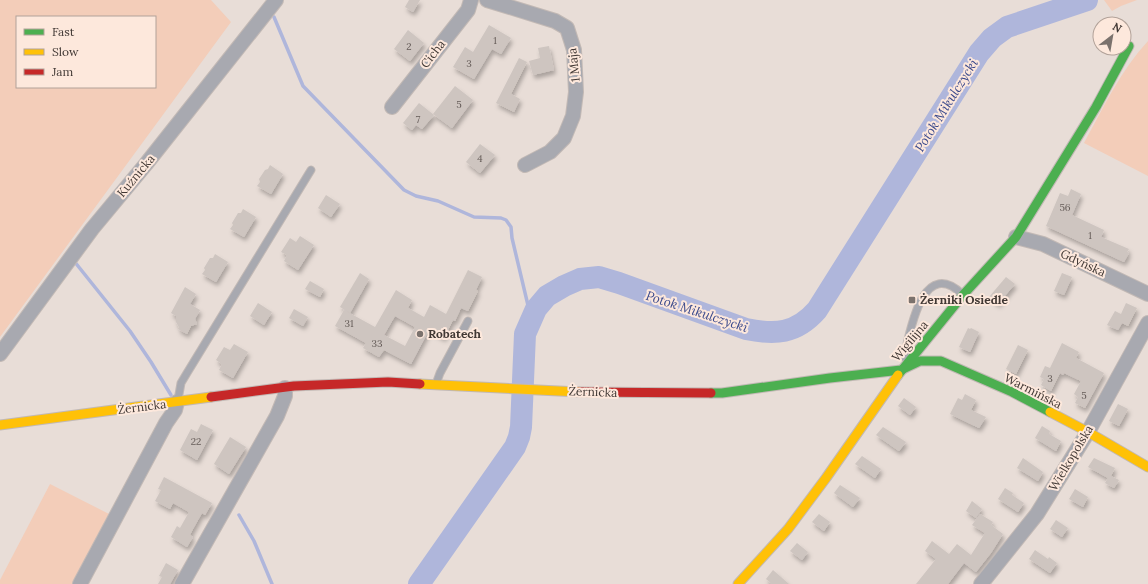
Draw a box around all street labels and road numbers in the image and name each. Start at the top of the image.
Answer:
street label: Cicha [417,37,448,71]
street label: 1 Maja [564,47,583,83]
street label: Kuźnicka [113,151,158,200]
street label: Gdyńska [1058,246,1108,280]
street label: Wigilijna [888,317,931,364]
street label: Warmińska [1002,370,1064,411]
street label: Żernicka [568,383,618,400]
street label: Żernicka [117,396,167,417]
street label: Wielkopolska [1045,422,1096,493]

